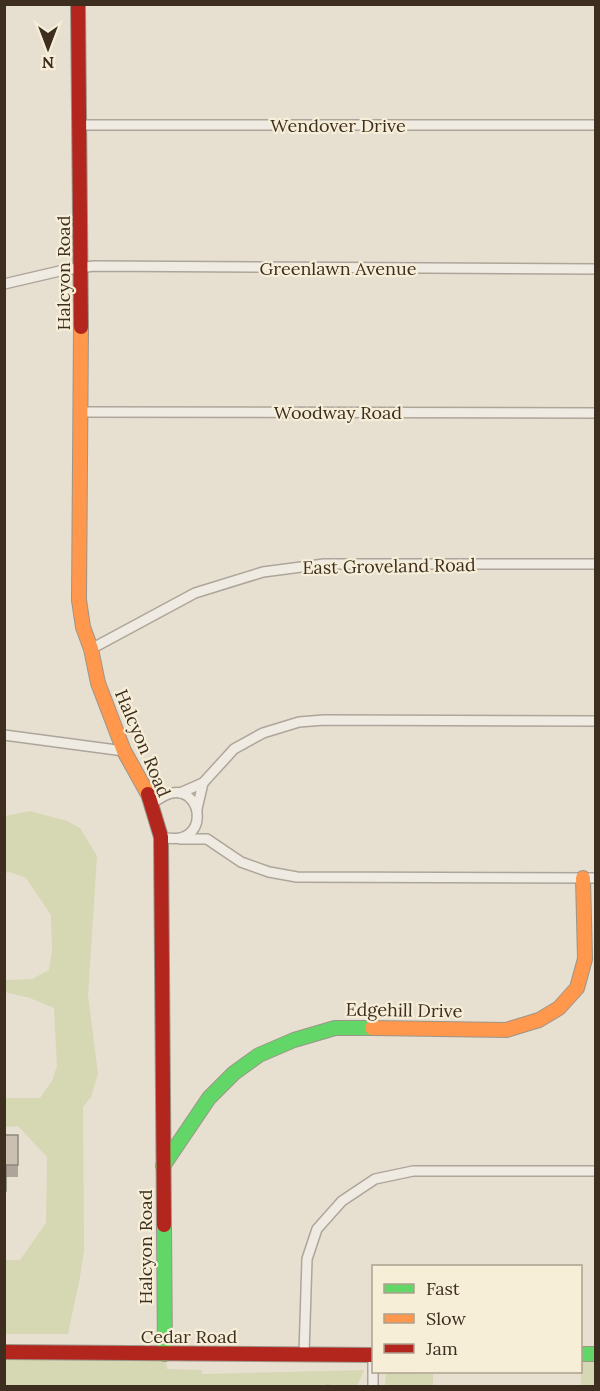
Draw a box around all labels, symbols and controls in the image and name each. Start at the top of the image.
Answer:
north arrow [18,18,78,78]
text: N [42,53,54,73]
street label: Wendover Drive [270,114,406,137]
street label: Halcyon Road [52,215,75,330]
street label: Greenlawn Avenue [260,257,417,280]
street label: Woodway Road [274,401,402,424]
street label: East Groveland Road [302,553,476,579]
street label: Halcyon Road [110,686,176,801]
street label: Edgehill Drive [345,997,463,1023]
street label: Halcyon Road [134,1189,157,1304]
legend [372,1265,582,1373]
text: Fast [426,1277,460,1300]
text: Slow [426,1307,466,1330]
street label: Cedar Road [141,1325,238,1348]
text: Jam [425,1337,458,1360]

